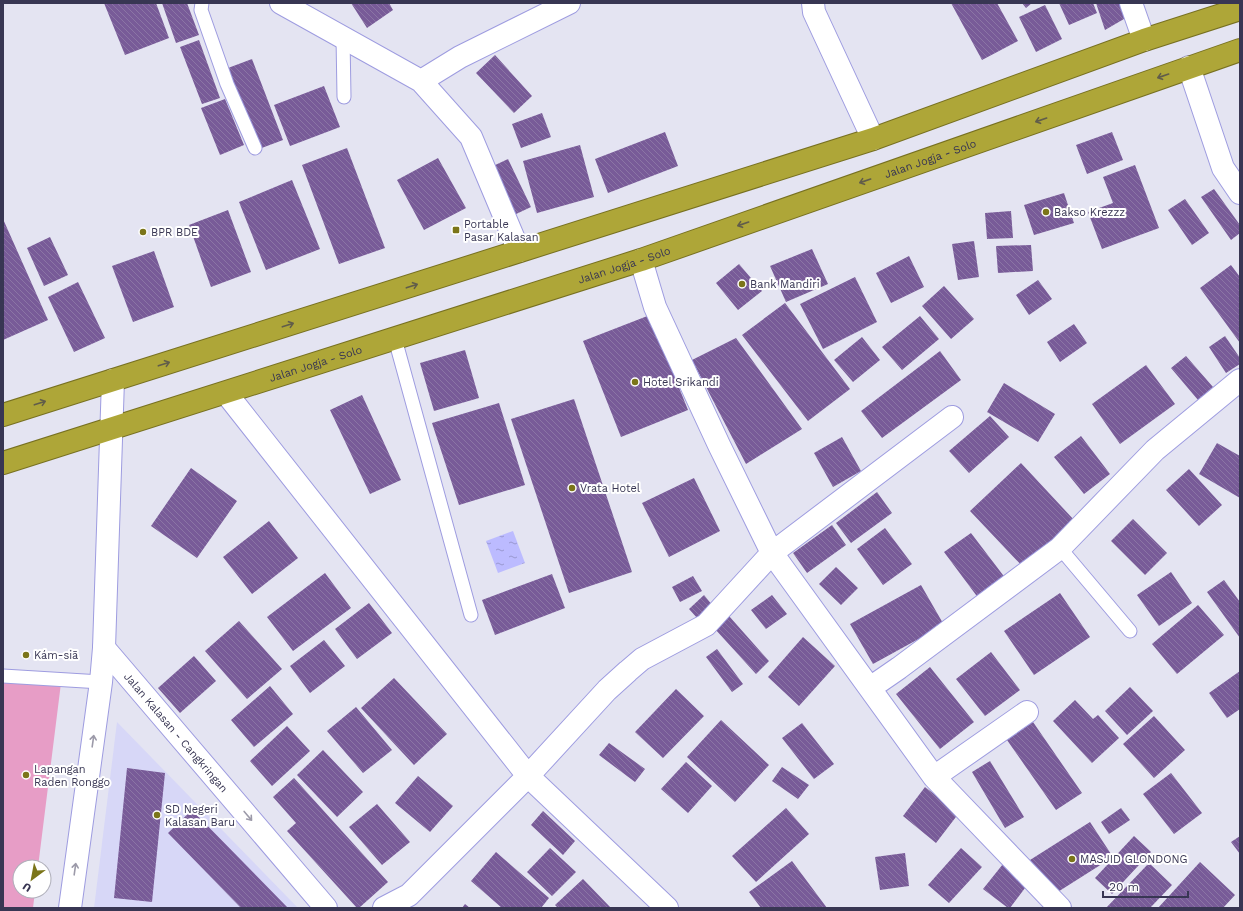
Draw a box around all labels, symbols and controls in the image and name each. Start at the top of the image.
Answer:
one-way arrow [1158,73,1170,81]
one-way arrow [1035,116,1047,124]
street label: Jalan Jogja - Solo [883,137,978,181]
one-way arrow [860,178,872,186]
place label: Bakso Krezzz [1054,206,1125,219]
marker: Bakso Krezzz [1041,207,1051,217]
place label: Portable Pasar Kalasan [464,218,539,244]
one-way arrow [737,221,749,229]
marker: Portable Pasar Kalasan [451,225,461,235]
place label: BPR BDE [151,226,198,239]
marker: BPR BDE [138,227,148,237]
street label: Jalan Jogja - Solo [576,244,672,287]
place label: Bank Mandiri [750,278,820,291]
marker: Bank Mandiri [737,279,747,289]
one-way arrow [406,281,418,289]
one-way arrow [281,321,294,328]
street label: Jalan Jogja - Solo [268,343,364,385]
one-way arrow [157,360,170,367]
place label: Hotel Srikandi [643,376,719,389]
marker: Hotel Srikandi [630,377,640,387]
one-way arrow [33,399,46,406]
place label: Vrata Hotel [580,482,641,495]
marker: Vrata Hotel [567,483,577,493]
place label: Kám-siā [34,649,78,662]
marker: Kám-siā [21,650,31,660]
street label: Jalan Kalasan - Cangkringan [121,670,230,795]
one-way arrow [89,735,97,748]
place label: Lapangan Raden Ronggo [34,763,110,789]
marker: Lapangan Raden Ronggo [21,770,31,780]
place label: SD Negeri Kalasan Baru [165,803,235,829]
marker: SD Negeri Kalasan Baru [152,810,162,820]
one-way arrow [243,811,252,821]
place label: MASJID GLONDONG [1080,853,1188,866]
marker: MASJID GLONDONG [1067,854,1077,864]
north arrow [12,859,52,899]
one-way arrow [71,863,79,876]
scale bar [1103,873,1188,899]
text: U [20,879,34,895]
text: 20 m [1109,880,1139,894]

